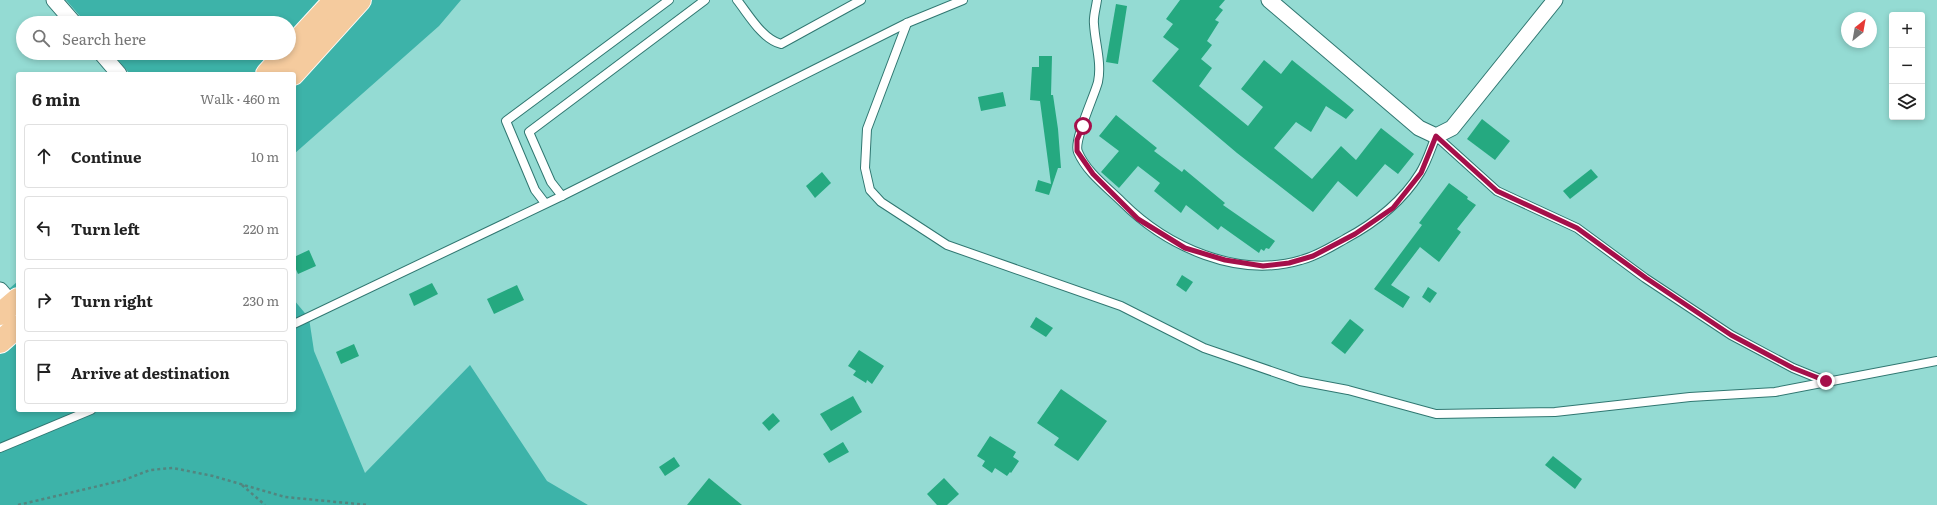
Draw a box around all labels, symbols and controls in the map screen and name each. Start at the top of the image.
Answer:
north arrow [1841,12,1877,48]
map controls [1889,12,1925,120]
button: + [1889,12,1925,48]
search box [16,16,296,60]
icon: search [30,27,52,49]
text: Search here [62,27,146,50]
button: − [1889,48,1925,84]
button: layers [1889,84,1925,120]
text: 6 min [32,86,80,111]
text: Walk · 460 m [200,89,280,108]
route start [1074,117,1092,135]
icon: ahead [33,145,55,167]
text: Continue [71,145,141,168]
text: 10 m [251,147,279,166]
icon: left [33,217,55,239]
text: Turn left [71,217,140,240]
text: 220 m [243,219,279,238]
icon: right [33,289,55,311]
text: Turn right [71,289,153,312]
text: 230 m [243,291,279,310]
icon: arrive [33,361,55,383]
text: Arrive at destination [71,361,230,384]
route end [1817,372,1835,390]

